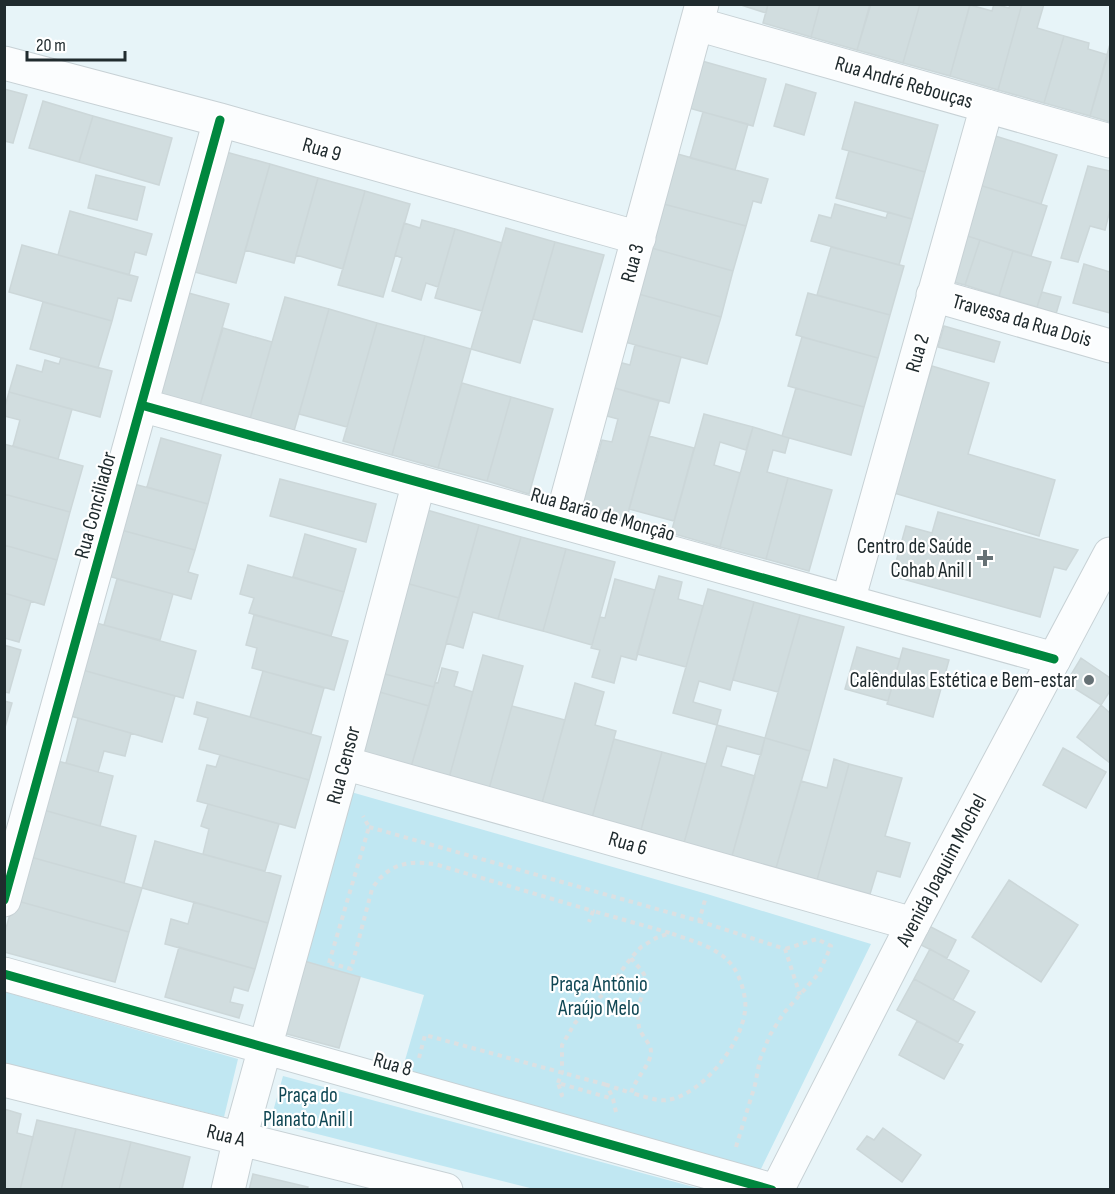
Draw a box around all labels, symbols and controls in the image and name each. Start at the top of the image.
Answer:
scale bar [27,24,124,62]
text: 20 m [36,35,66,56]
street label: Rua André Rebouças [832,51,976,114]
street label: Rua 9 [300,132,344,167]
street label: Rua 3 [615,241,650,285]
street label: Travessa da Rua Dois [949,289,1094,352]
street label: Rua 2 [900,331,935,375]
street label: Rua Conciliador [69,449,122,561]
street label: Rua Barão de Monção [528,482,678,547]
place label: Centro de Saúde Cohab Anil I [857,534,972,583]
marker: Centro de Saúde Cohab Anil I [976,549,994,567]
place label: Calêndulas Estética e Bem-estar [850,668,1077,693]
marker: Calêndulas Estética e Bem-estar [1082,673,1096,687]
street label: Rua Censor [321,723,366,807]
street label: Avenida Joaquim Mochel [890,790,992,951]
street label: Rua 6 [606,826,650,861]
park label: Praça Antônio Araújo Melo [550,972,648,1021]
street label: Rua 8 [371,1047,415,1082]
park label: Praça do Planato Anil I [263,1083,353,1132]
street label: Rua A [204,1119,249,1153]

